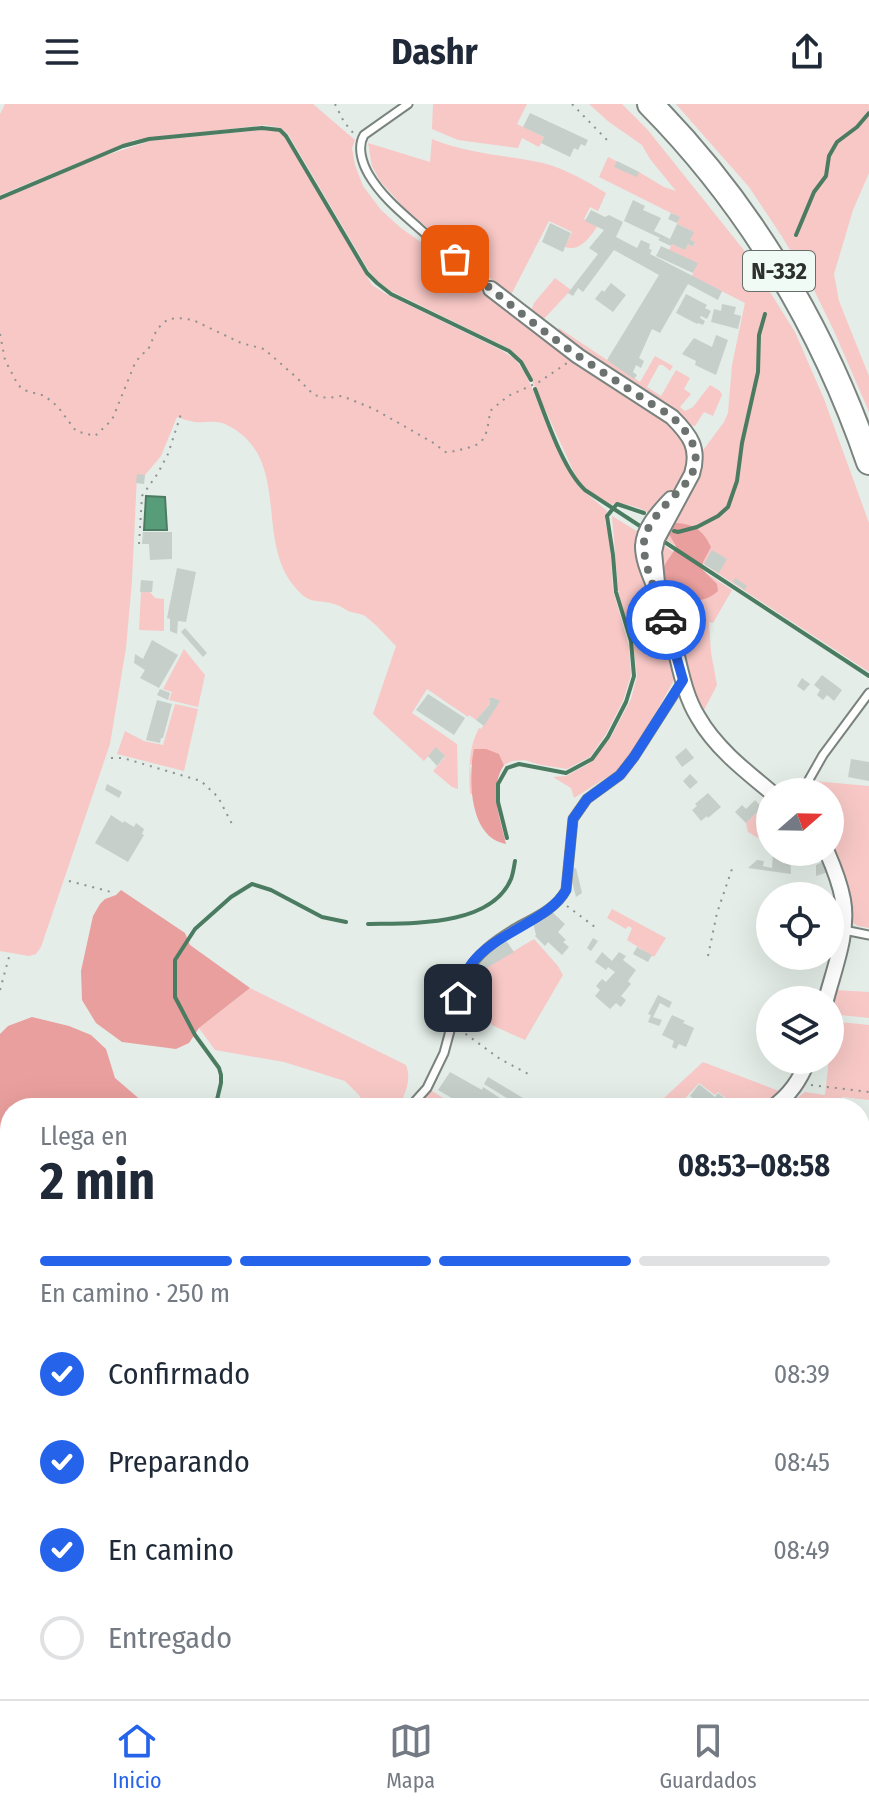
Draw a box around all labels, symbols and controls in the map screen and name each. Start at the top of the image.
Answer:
icon: menu [40,30,84,74]
text: Dashr [391,30,478,74]
icon: share [785,30,829,74]
pin [421,225,489,293]
icon: bag [433,237,477,281]
road number: N-332 [743,251,815,291]
courier [626,580,706,660]
icon: car [644,598,688,642]
north arrow [756,778,844,866]
map controls [756,778,844,1074]
button: locate [756,882,844,970]
pin [424,964,492,1032]
icon: home [436,976,480,1020]
button: layers [756,986,844,1074]
text: Llega en [40,1121,128,1152]
text: 08:53–08:58 [678,1148,830,1184]
text: 2 min [40,1150,155,1213]
text: En camino · 250 m [40,1278,230,1309]
icon: check [40,1352,84,1396]
text: Confirmado [108,1356,250,1392]
text: 08:39 [774,1359,830,1390]
icon: check [40,1440,84,1484]
text: Preparando [108,1444,250,1480]
text: 08:45 [774,1447,830,1478]
icon: check [40,1528,84,1572]
text: En camino [108,1532,234,1568]
text: 08:49 [773,1535,830,1566]
text: Entregado [108,1620,232,1656]
tab: Inicio [112,1719,162,1794]
tab: Mapa [386,1719,435,1794]
tab: Guardados [659,1719,757,1794]

